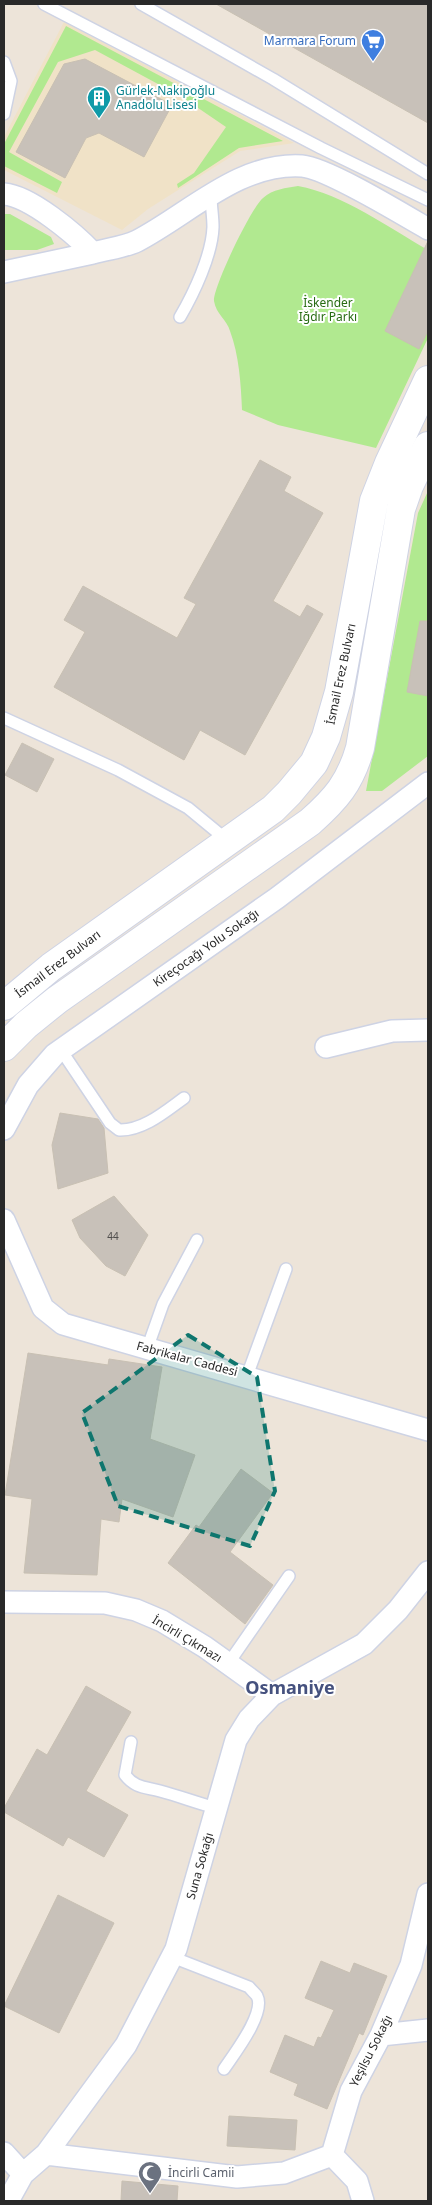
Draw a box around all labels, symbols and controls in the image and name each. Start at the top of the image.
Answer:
supermarket icon: Marmara Forum [360,28,386,62]
place label: Marmara Forum [264,32,356,49]
place label: Gürlek-Nakipoğlu Anadolu Lisesi [116,82,215,113]
building icon: Gürlek-Nakipoğlu Anadolu Lisesi [86,85,112,119]
park label: İskender Iğdır Parkı [299,294,357,325]
street label: İsmail Erez Bulvarı [321,622,360,726]
street label: Kireçocağı Yolu Sokağı [149,905,262,991]
street label: İsmail Erez Bulvarı [11,926,104,1001]
house number: 44 [107,1229,119,1243]
street label: Fabrikalar Caddesi [135,1337,240,1380]
street label: İncirli Çıkmazı [149,1611,225,1666]
district label: Osmaniye [245,1675,335,1699]
street label: Suna Sokağı [182,1830,217,1901]
street label: Yeşilsu Sokağı [345,2012,396,2090]
mosque icon: İncirli Camii [137,2160,163,2194]
place label: İncirli Camii [168,2164,234,2181]

